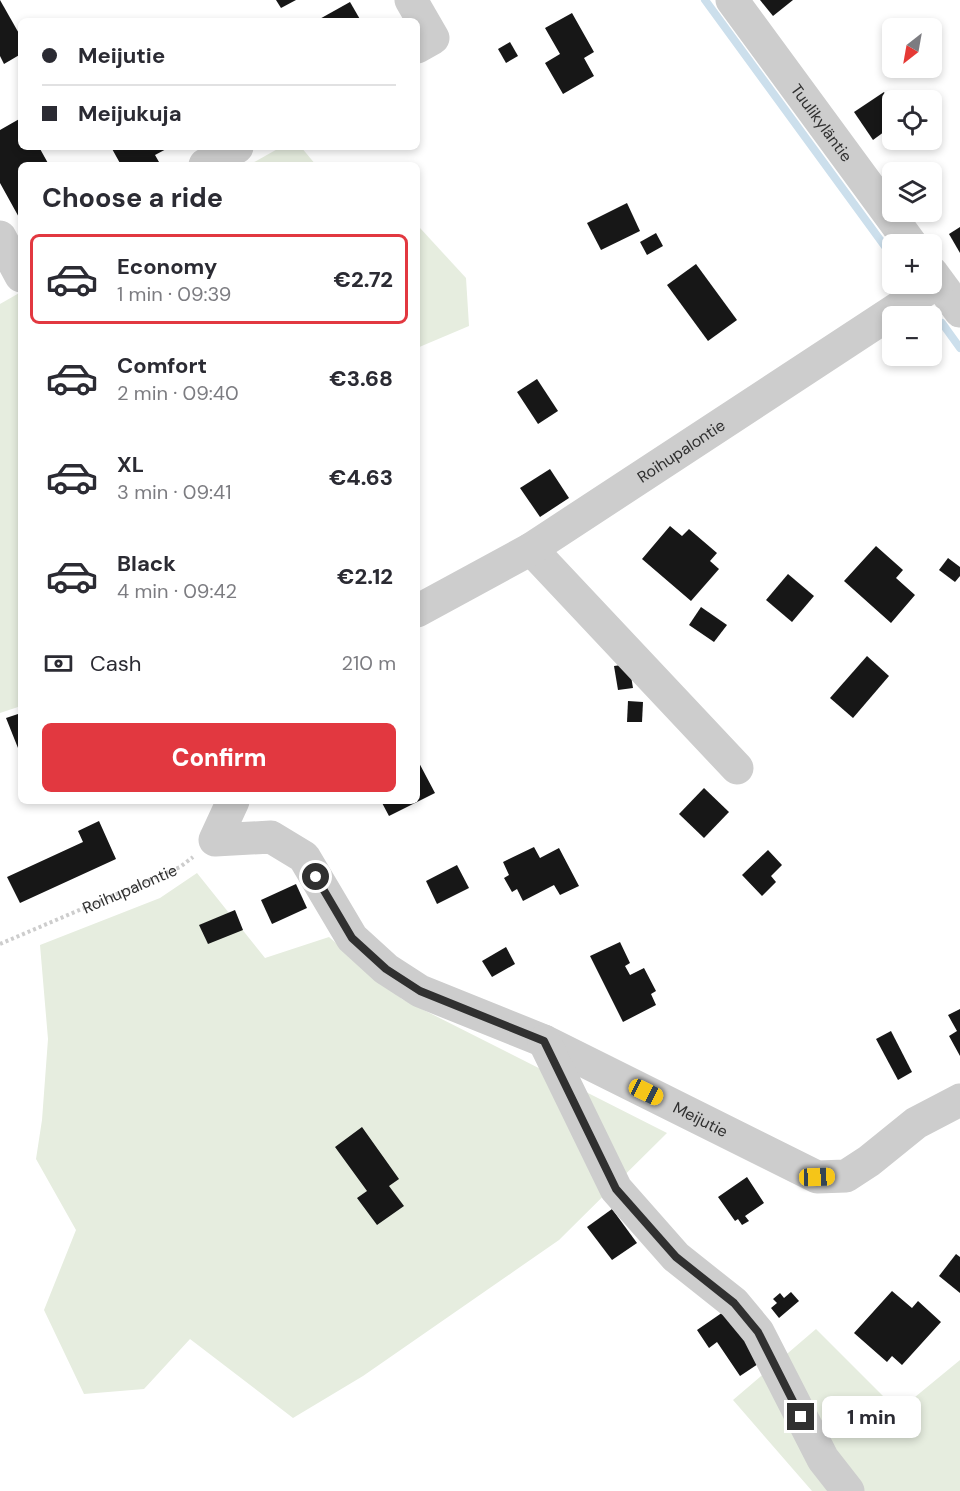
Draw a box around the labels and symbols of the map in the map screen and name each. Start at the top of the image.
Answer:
north arrow [882,18,942,78]
street label: Tuulikyläntie [786,79,857,166]
street label: Roihupalontie [633,414,729,487]
street label: Roihupalontie [79,859,180,918]
route start [302,863,329,890]
car [626,1076,666,1108]
street label: Meijutie [670,1097,732,1142]
car [799,1167,835,1187]
callout: 1 min [822,1396,921,1438]
route end [787,1403,814,1430]

